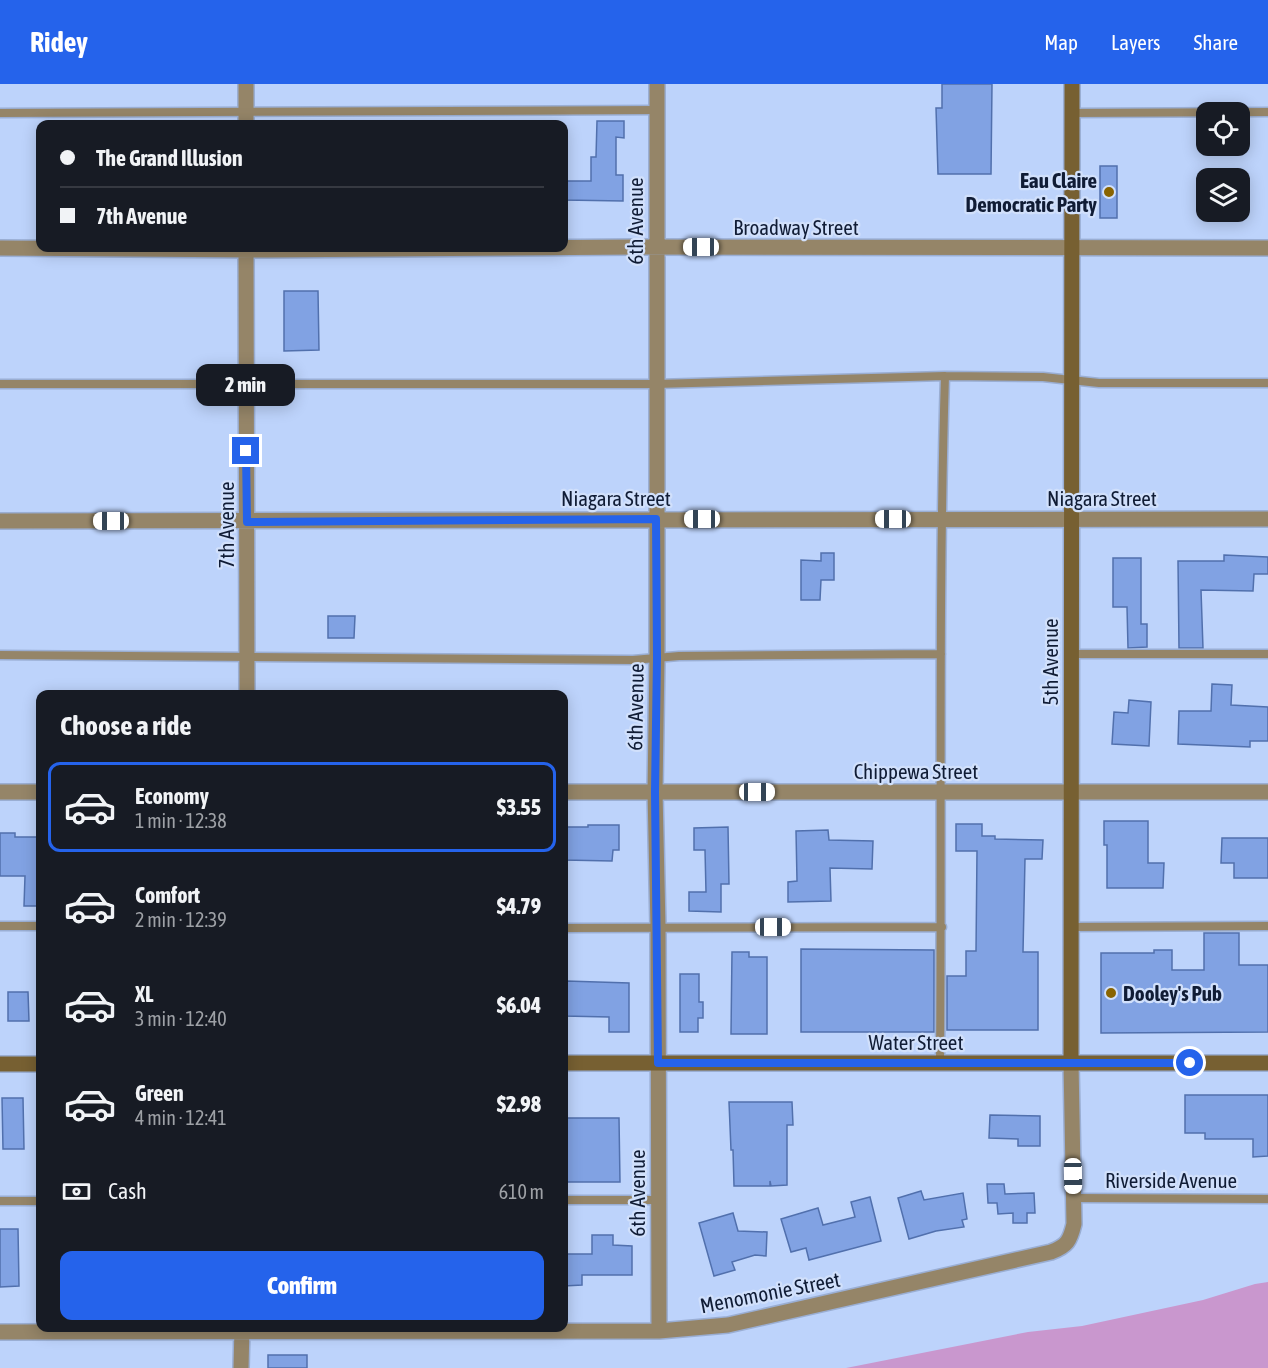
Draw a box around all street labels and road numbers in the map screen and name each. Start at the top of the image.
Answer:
street label: 6th Avenue [623,177,647,265]
street label: Broadway Street [733,215,859,239]
street label: 7th Avenue [214,481,238,569]
street label: Niagara Street [561,486,671,510]
street label: Niagara Street [1047,486,1157,510]
street label: 5th Avenue [1038,618,1062,706]
street label: 6th Avenue [622,663,648,751]
street label: Chippewa Street [854,759,978,783]
street label: Water Street [869,1030,963,1054]
street label: 6th Avenue [625,1149,649,1237]
street label: Riverside Avenue [1105,1168,1237,1192]
street label: Menomonie Street [698,1267,842,1317]

